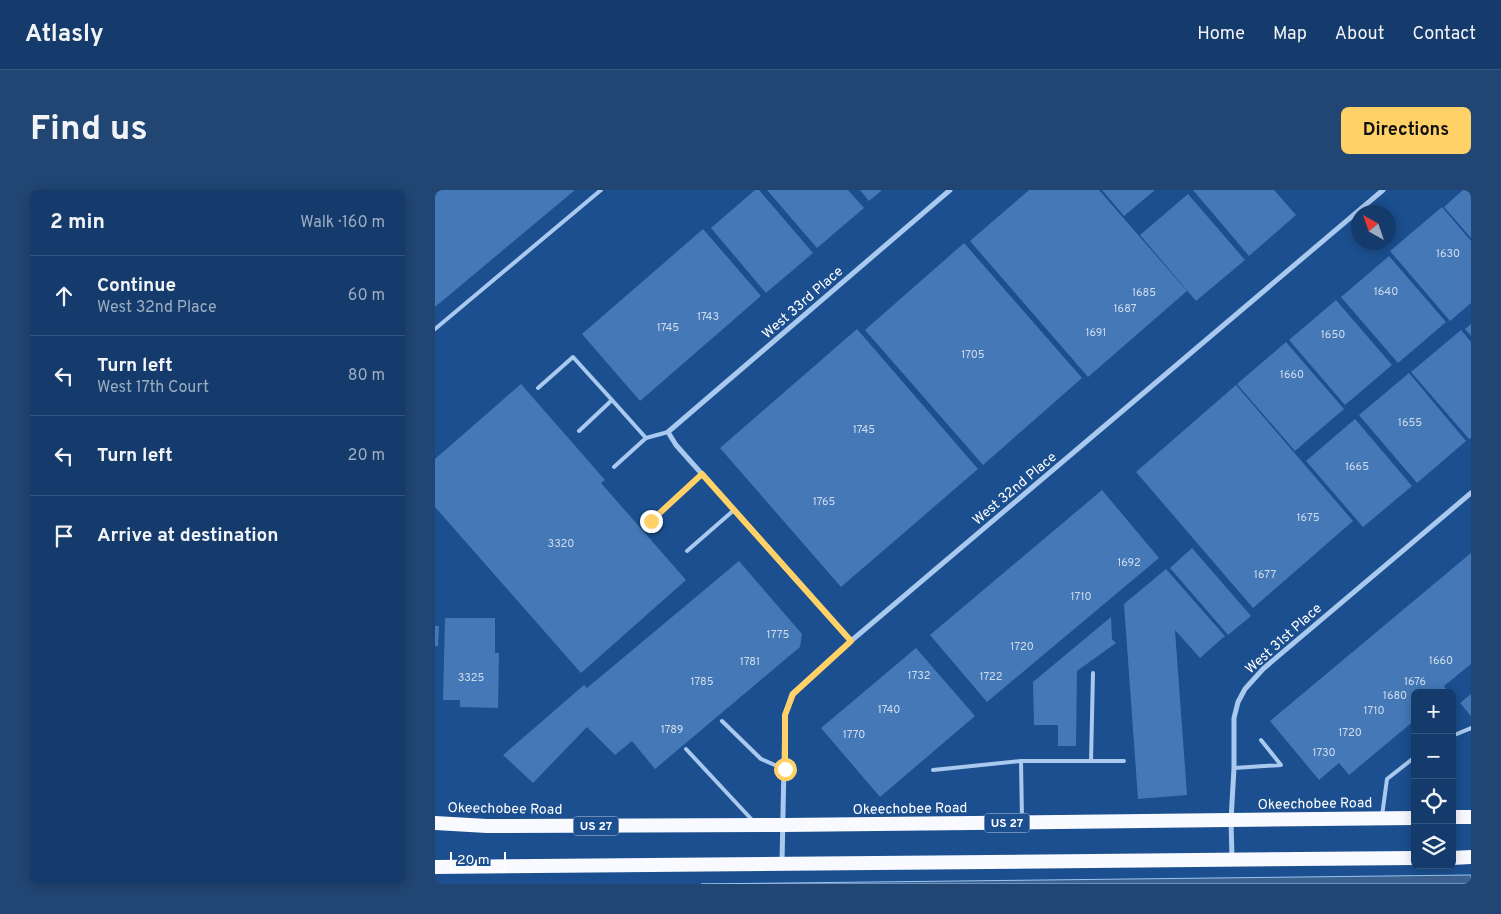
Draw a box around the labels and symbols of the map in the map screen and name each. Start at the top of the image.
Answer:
north arrow [1351,205,1396,250]
house number: 1630 [1436,247,1460,261]
street label: West 33rd Place [759,263,847,343]
house number: 1640 [1374,285,1398,299]
house number: 1685 [1132,286,1156,300]
house number: 1687 [1113,302,1137,316]
house number: 1743 [697,310,719,324]
house number: 1745 [657,321,679,335]
house number: 1691 [1086,326,1106,340]
house number: 1650 [1321,328,1345,342]
house number: 1705 [961,348,985,362]
house number: 1660 [1280,368,1304,382]
house number: 1655 [1398,416,1422,430]
house number: 1745 [853,423,875,437]
street label: West 32nd Place [969,449,1060,529]
house number: 1665 [1345,460,1369,474]
house number: 1765 [813,495,835,509]
route end [640,510,663,533]
house number: 1675 [1296,511,1320,525]
house number: 3320 [548,537,574,551]
house number: 1692 [1117,556,1141,570]
house number: 1677 [1254,568,1276,582]
house number: 1710 [1070,590,1092,604]
street label: West 31st Place [1242,600,1326,678]
house number: 1775 [767,628,790,642]
house number: 1720 [1010,640,1034,654]
house number: 1660 [1429,654,1453,668]
house number: 1781 [740,655,760,669]
house number: 1732 [908,669,930,683]
house number: 1722 [979,670,1003,684]
house number: 3325 [458,671,484,685]
house number: 1785 [690,675,714,689]
house number: 1676 [1404,675,1426,689]
house number: 1680 [1383,689,1407,703]
house number: 1740 [878,703,900,717]
house number: 1710 [1363,704,1385,718]
house number: 1789 [661,723,683,737]
house number: 1720 [1338,726,1362,740]
house number: 1770 [843,728,865,742]
house number: 1730 [1312,746,1336,760]
route start [774,758,797,781]
street label: Okeechobee Road [1257,795,1373,814]
street label: Okeechobee Road [447,800,563,819]
street label: Okeechobee Road [852,800,968,819]
road number: US 27 [985,814,1029,832]
road number: US 27 [573,816,619,836]
scale bar [450,849,506,872]

